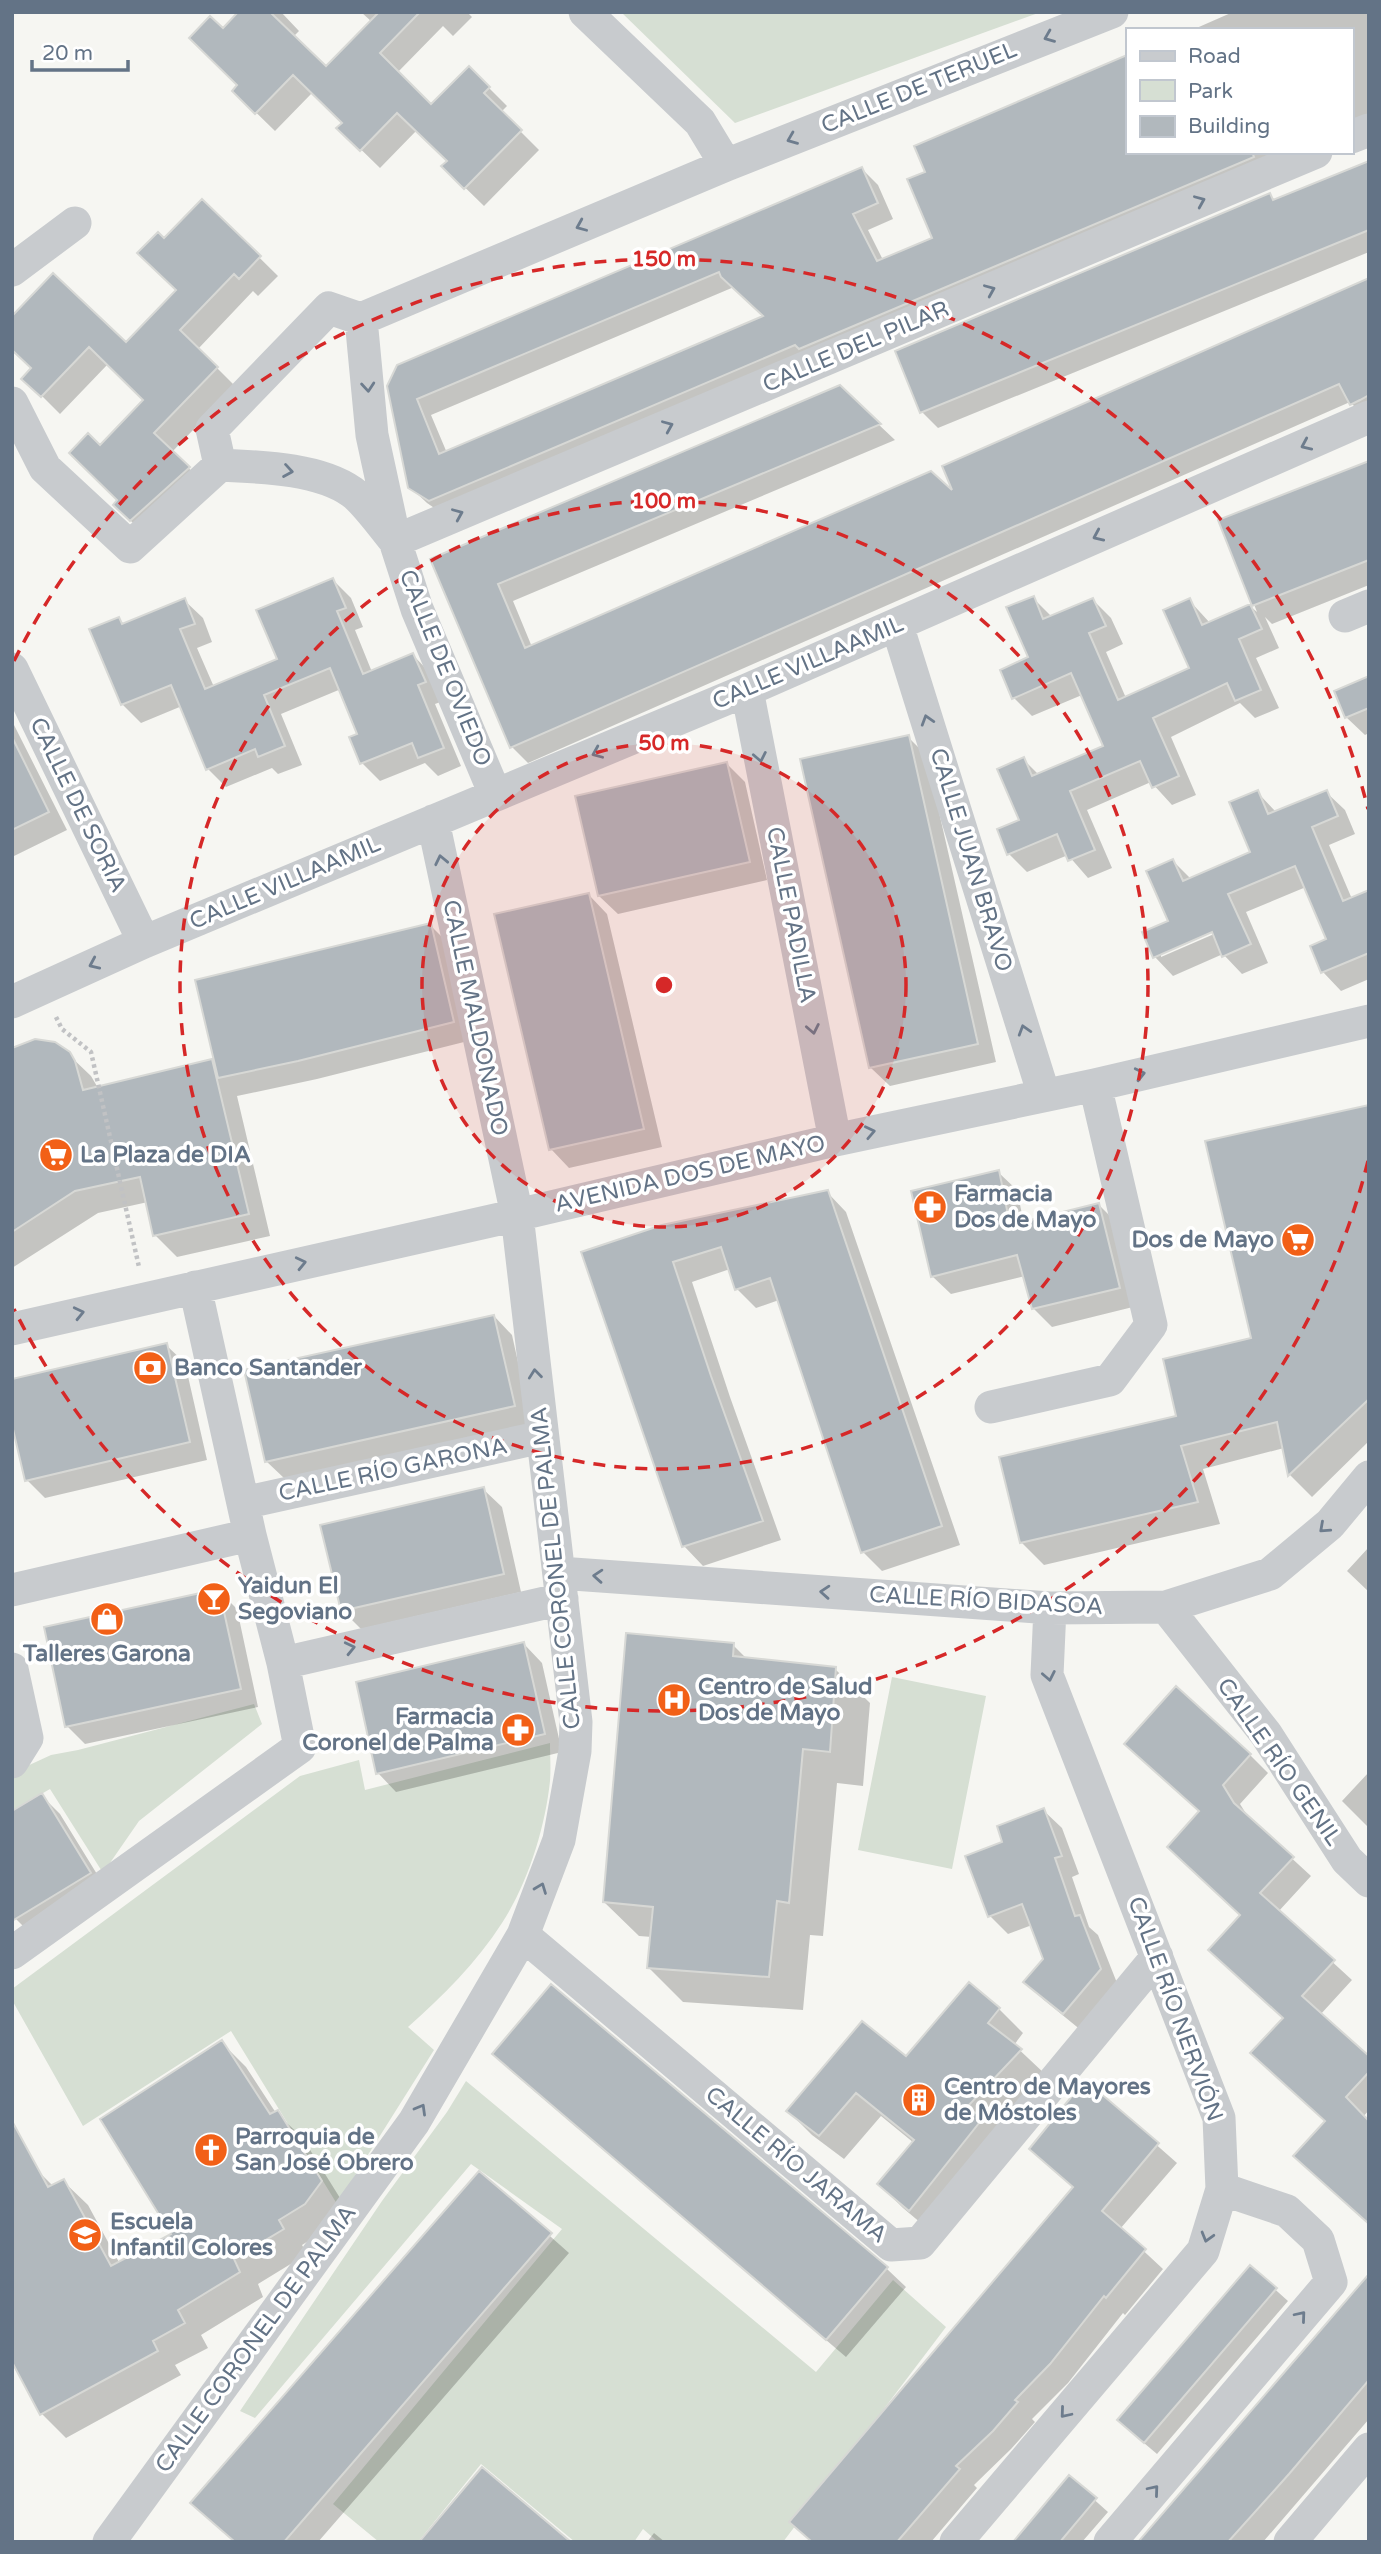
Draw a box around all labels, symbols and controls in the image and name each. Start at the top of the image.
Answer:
scale bar [32,28,128,72]
legend [1126,28,1353,154]
one-way arrow [1043,29,1055,43]
street label: CALLE DE TERUEL [817,36,1021,140]
text: 20 m [42,41,93,66]
text: Road [1188,44,1241,69]
text: Park [1188,79,1233,104]
text: Building [1188,114,1270,139]
one-way arrow [786,130,798,144]
one-way arrow [1193,196,1205,210]
one-way arrow [576,218,589,232]
text: 150 m [632,247,696,272]
one-way arrow [983,284,996,298]
street label: CALLE DEL PILAR [759,295,953,399]
one-way arrow [360,381,375,393]
one-way arrow [660,420,673,434]
one-way arrow [1301,437,1314,451]
one-way arrow [282,463,293,478]
text: 100 m [632,489,696,514]
one-way arrow [451,508,463,522]
one-way arrow [1093,528,1105,542]
street label: CALLE DE OVIEDO [393,566,497,770]
street label: CALLE VILLAAMIL [708,610,908,716]
street label: CALLE DE SORIA [24,713,132,897]
one-way arrow [920,714,935,726]
text: 50 m [638,731,690,756]
one-way arrow [591,744,603,758]
street label: CALLE JUAN BRAVO [924,745,1018,975]
one-way arrow [752,751,767,763]
street label: CALLE PADILLA [760,825,822,1005]
street label: CALLE VILLAAMIL [185,830,385,936]
one-way arrow [435,854,450,866]
street label: CALLE MALDONADO [436,897,514,1139]
one-way arrow [88,956,101,970]
centre of rings [652,973,676,997]
one-way arrow [804,1023,819,1035]
one-way arrow [1018,1024,1032,1037]
one-way arrow [1134,1068,1146,1082]
one-way arrow [864,1126,876,1141]
street label: AVENIDA DOS DE MAYO [552,1129,828,1219]
supermarket icon: La Plaza de DIA [37,1136,75,1174]
place label: La Plaza de DIA [80,1141,251,1169]
place label: Farmacia Dos de Mayo [954,1180,1096,1234]
pharmacy icon: Farmacia Dos de Mayo [911,1188,949,1226]
supermarket icon: Dos de Mayo [1279,1221,1317,1259]
place label: Dos de Mayo [1132,1226,1274,1254]
one-way arrow [295,1257,307,1272]
one-way arrow [73,1307,85,1322]
bank icon: Banco Santander [131,1349,169,1387]
place label: Banco Santander [174,1354,363,1382]
one-way arrow [528,1368,543,1379]
street label: CALLE CORONEL DE PALMA [525,1405,587,1731]
street label: CALLE RÍO GARONA [276,1432,510,1508]
one-way arrow [1319,1520,1332,1532]
one-way arrow [592,1569,603,1584]
place label: Yaidun El Segoviano [238,1572,352,1626]
bar icon: Yaidun El Segoviano [195,1580,233,1618]
street label: CALLE RÍO BIDASOA [868,1581,1104,1621]
one-way arrow [819,1585,830,1600]
shop icon: Talleres Garona [88,1600,126,1638]
place label: Talleres Garona [22,1640,191,1668]
one-way arrow [343,1641,355,1656]
one-way arrow [1041,1669,1056,1681]
place label: Centro de Salud Dos de Mayo [698,1673,872,1727]
street label: CALLE RÍO GENIL [1211,1673,1347,1851]
hospital icon: Centro de Salud Dos de Mayo [655,1681,693,1719]
place label: Farmacia Coronel de Palma [302,1703,494,1757]
pharmacy icon: Farmacia Coronel de Palma [499,1711,537,1749]
one-way arrow [533,1883,547,1895]
street label: CALLE RÍO NERVIÓN [1121,1893,1229,2125]
place label: Centro de Mayores de Móstoles [944,2073,1151,2127]
street label: CALLE RÍO JARAMA [699,2081,893,2249]
building icon: Centro de Mayores de Móstoles [900,2081,938,2119]
one-way arrow [413,2104,426,2117]
place label: Parroquia de San José Obrero [235,2123,414,2177]
church icon: Parroquia de San José Obrero [192,2131,230,2169]
street label: CALLE CORONEL DE PALMA [149,2200,363,2478]
place label: Escuela Infantil Colores [110,2208,273,2262]
school or university icon: Escuela Infantil Colores [66,2216,104,2254]
one-way arrow [1201,2231,1216,2243]
one-way arrow [1293,2312,1305,2325]
one-way arrow [1061,2405,1073,2418]
one-way arrow [1146,2485,1158,2498]

